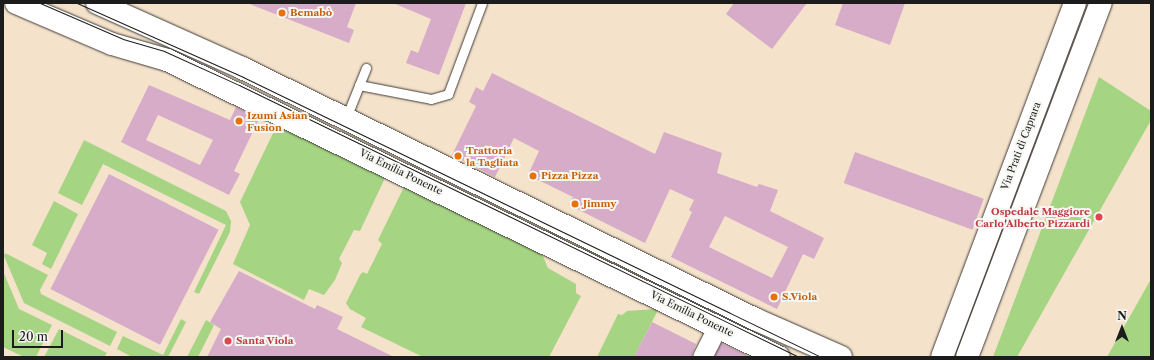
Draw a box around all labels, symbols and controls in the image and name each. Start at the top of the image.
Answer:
place label: Bemabò [290,7,332,19]
marker: Bemabò [277,8,287,18]
street label: Via Prati di Caprara [999,100,1043,192]
place label: Izumi Asian Fusion [247,109,308,132]
marker: Izumi Asian Fusion [234,116,244,126]
place label: Trattoria la Tagliata [466,144,519,168]
street label: Via Emilia Ponente [357,147,445,197]
marker: Trattoria la Tagliata [453,151,463,161]
place label: Pizza Pizza [541,170,599,182]
marker: Pizza Pizza [528,171,538,181]
place label: Jimmy [583,198,616,210]
marker: Jimmy [570,199,580,209]
place label: Ospedale Maggiore Carlo Alberto Pizzardi [975,205,1090,228]
marker: Ospedale Maggiore Carlo Alberto Pizzardi [1093,211,1105,223]
street label: Via Emilia Ponente [648,289,736,339]
place label: S.Viola [782,291,817,303]
marker: S.Viola [769,292,779,302]
north arrow [1102,308,1142,348]
text: N [1117,309,1127,323]
scale bar [14,322,65,348]
text: 20 m [19,329,48,344]
place label: Santa Viola [236,335,294,347]
marker: Santa Viola [223,336,233,346]

